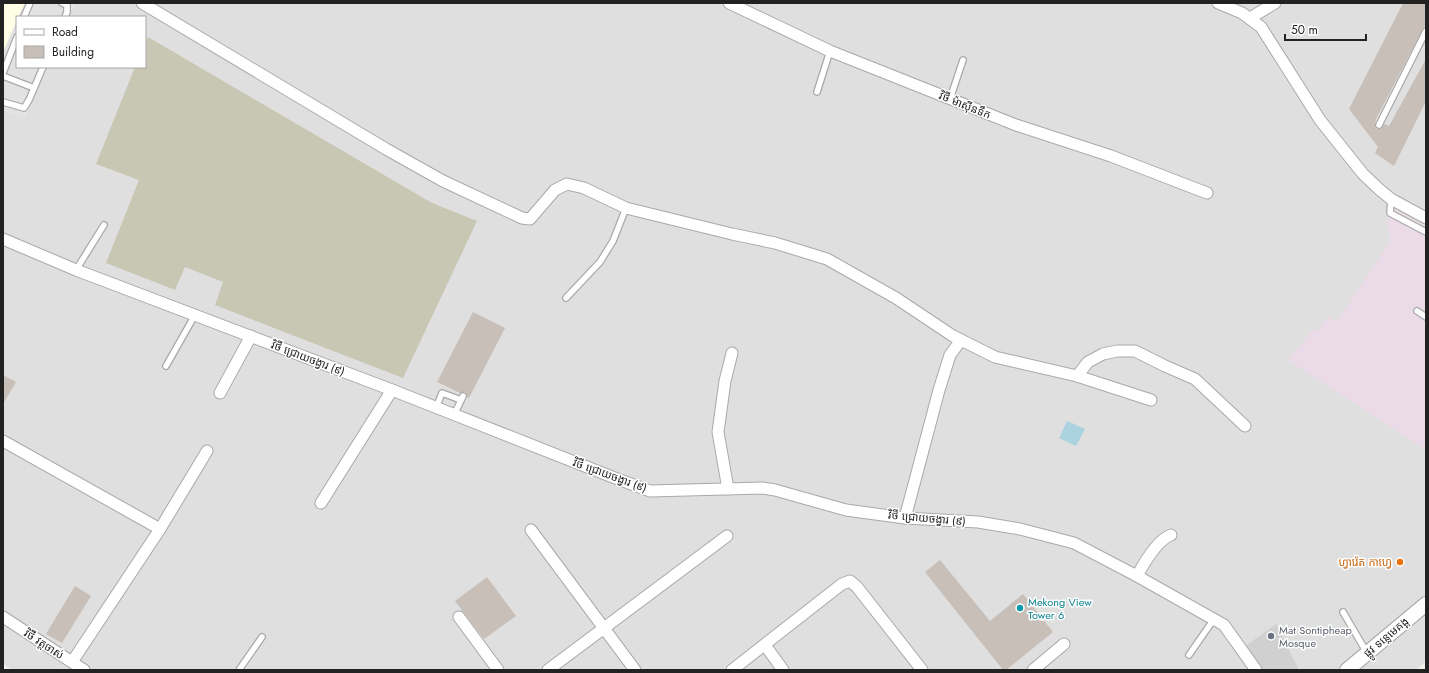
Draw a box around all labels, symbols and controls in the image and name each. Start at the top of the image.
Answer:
legend [16,16,146,68]
scale bar [1285,16,1366,42]
text: 50 m [1291,21,1318,39]
text: Road [52,23,78,41]
text: Building [52,43,94,61]
street label: វិថី ម៉ាស៊ីនទឹក [936,87,993,123]
street label: វិថី ជ្រោយចង្វារ (៩) [268,336,347,379]
street label: វិថី ជ្រោយចង្វារ (៩) [570,454,649,496]
street label: វិថី ជ្រោយចង្វារ (៩) [887,507,967,529]
place label: ហ្វារ៉េត កាហ្វេ [1338,554,1392,570]
marker: ហ្វារ៉េត កាហ្វេ [1395,557,1405,567]
place label: Mekong View Tower 6 [1028,594,1092,623]
marker: Mekong View Tower 6 [1015,603,1025,613]
street label: ផ្លូវ ទន្លេមេគង្គ [1360,613,1414,662]
place label: Mat Sontipheap Mosque [1279,622,1352,651]
street label: វិថី វត្តចាស់ [20,625,67,663]
marker: Mat Sontipheap Mosque [1266,631,1276,641]

